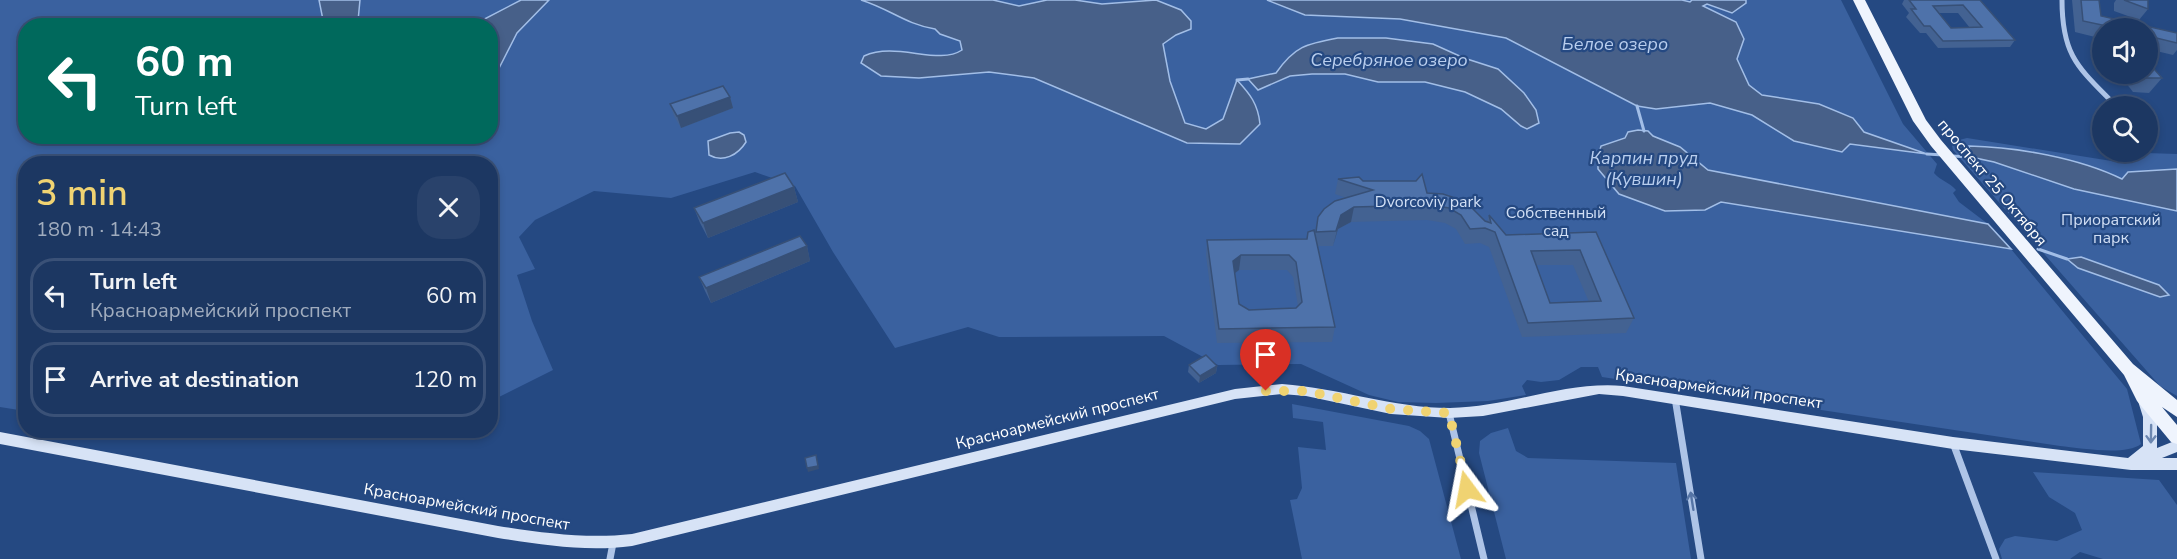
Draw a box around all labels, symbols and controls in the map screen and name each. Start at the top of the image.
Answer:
map controls [2092,18,2158,162]
button: sound [2092,18,2158,84]
water label: Белое озеро [1562,32,1668,56]
text: 60 m [135,34,234,91]
icon: left [36,42,114,120]
water label: Серебряное озеро [1310,48,1468,72]
text: Turn left [135,88,236,125]
button: search [2092,96,2158,162]
street label: проспект 25 Октября [1932,114,2052,251]
water label: Карпин пруд (Кувшин) [1589,146,1699,191]
text: 3 min [36,169,128,218]
button: close [417,176,480,239]
park label: Dvorcoviy park [1375,191,1482,213]
park label: Собственный сад [1506,202,1606,242]
park label: Приоратский парк [2061,209,2161,249]
text: 180 m · 14:43 [36,216,162,243]
text: Turn left [90,267,177,297]
icon: left [39,279,72,312]
text: 60 m [426,281,477,311]
text: Красноармейский проспект [90,297,351,324]
pin [1240,329,1291,391]
icon: arrive [1249,338,1282,371]
icon: arrive [39,363,72,396]
street label: Красноармейский проспект [1614,364,1825,415]
text: Arrive at destination [90,365,299,395]
text: 120 m [413,365,477,395]
street label: Красноармейский проспект [953,383,1162,455]
one-way arrow [2145,424,2157,444]
position arrow [1435,457,1499,521]
street label: Красноармейский проспект [362,478,572,536]
one-way arrow [1687,492,1698,512]

